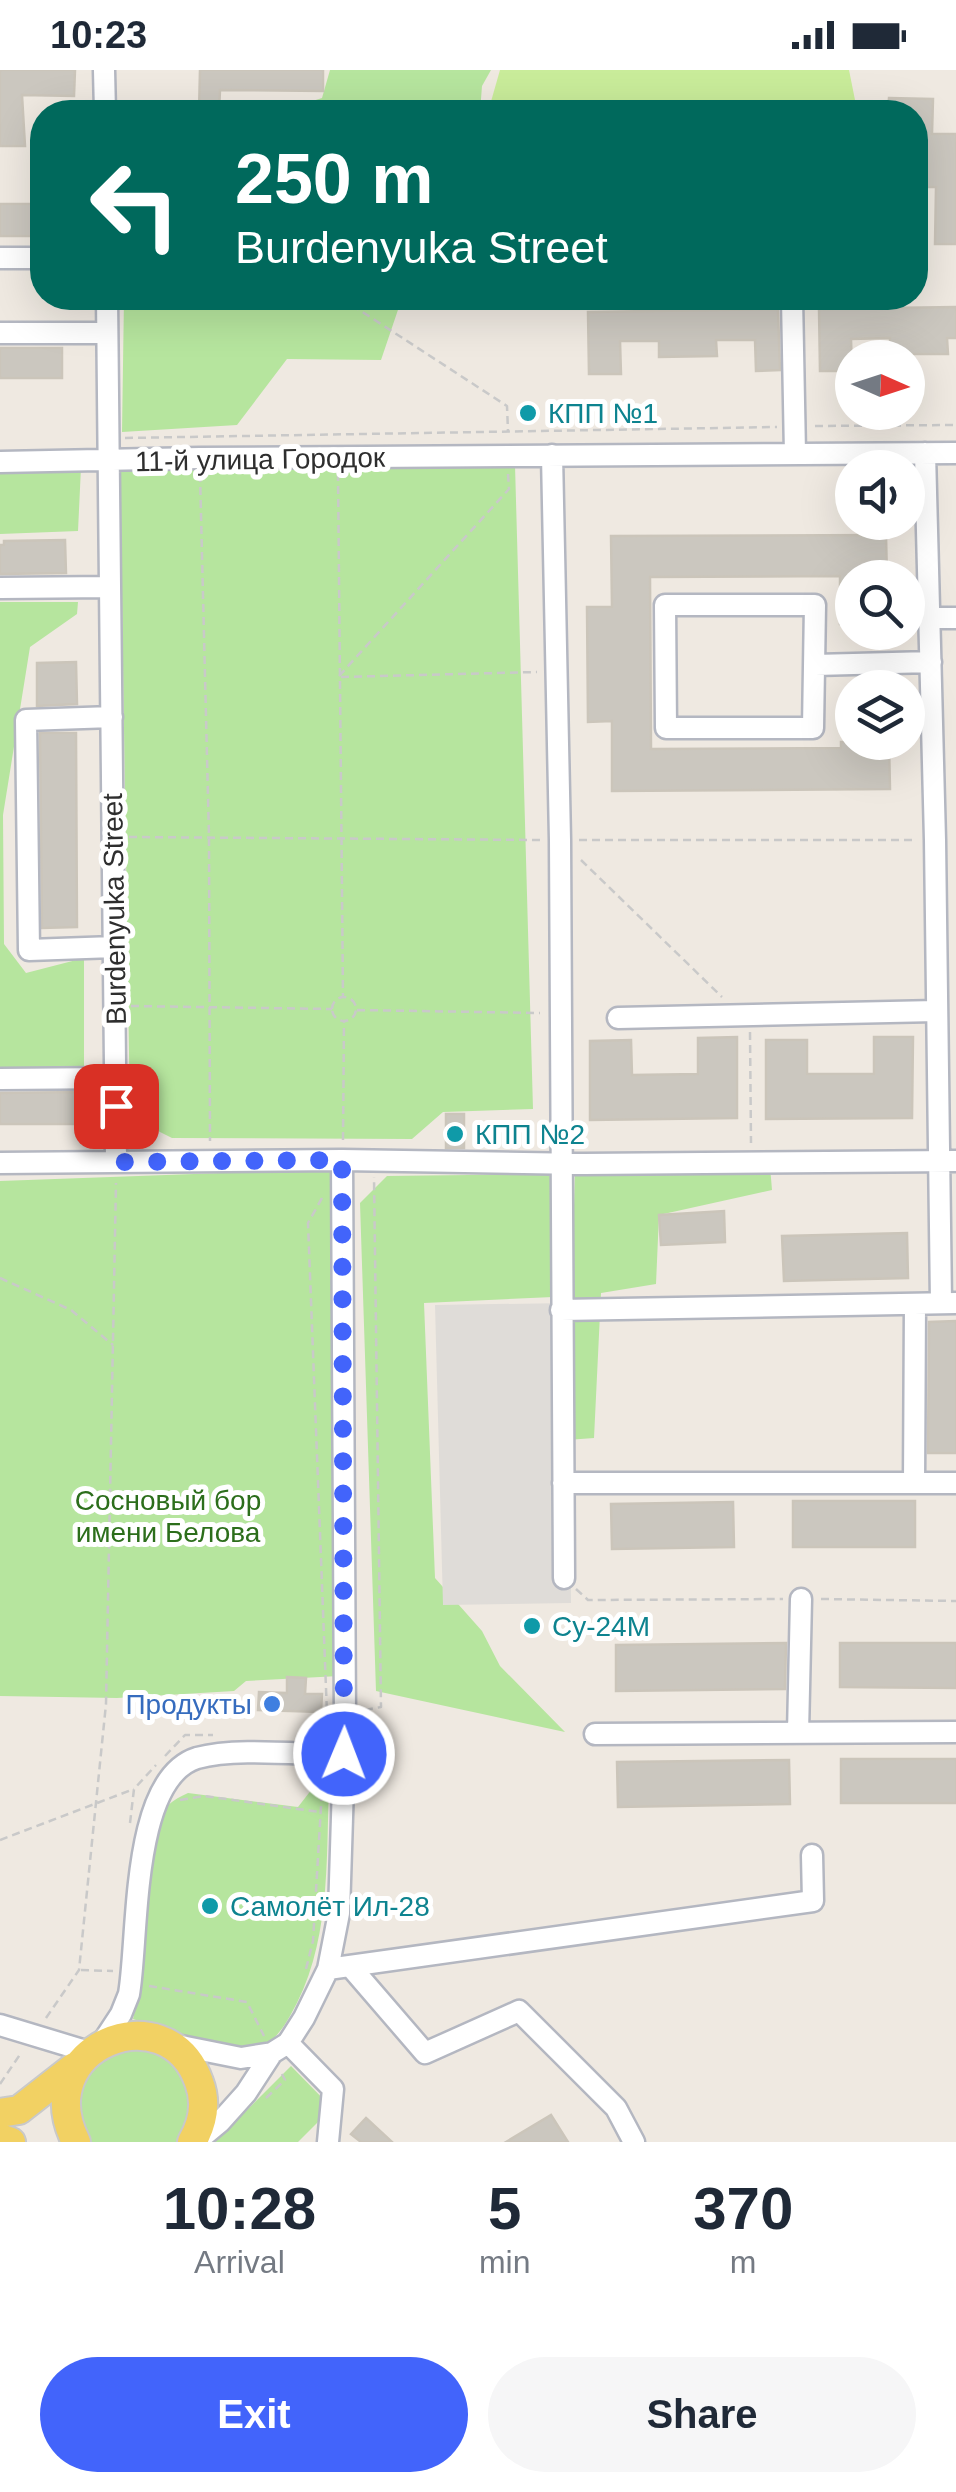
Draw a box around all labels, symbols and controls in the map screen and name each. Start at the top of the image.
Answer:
text: 10:23 [50,14,147,56]
icon: left [70,140,200,270]
text: 250 m [235,140,433,218]
text: Burdenyuka Street [235,222,608,273]
north arrow [835,340,925,430]
map controls [835,340,925,760]
place label: КПП №1 [548,398,658,429]
marker: КПП №1 [517,402,539,424]
street label: 11-й улица Городок [135,442,386,477]
button: sound [835,450,925,540]
button: search [835,560,925,650]
button: layers [835,670,925,760]
street label: Burdenyuka Street [97,793,132,1025]
pin [74,1064,159,1149]
icon: arrive [89,1079,144,1134]
place label: КПП №2 [475,1119,585,1150]
marker: КПП №2 [444,1123,466,1145]
park label: Сосновый бор имени Белова [75,1485,261,1548]
place label: Су-24М [552,1611,650,1642]
marker: Су-24М [521,1615,543,1637]
place label: Продукты [125,1689,252,1720]
marker: Продукты [261,1693,283,1715]
position arrow [292,1702,396,1806]
place label: Самолёт Ил-28 [230,1891,430,1922]
marker: Самолёт Ил-28 [199,1895,221,1917]
text: 10:28 [163,2175,316,2242]
text: 5 [488,2175,521,2242]
text: 370 [693,2175,793,2242]
text: Arrival [194,2244,285,2280]
text: min [479,2244,530,2280]
text: m [730,2244,757,2280]
button: Exit [40,2357,468,2472]
button: Share [488,2357,916,2472]

